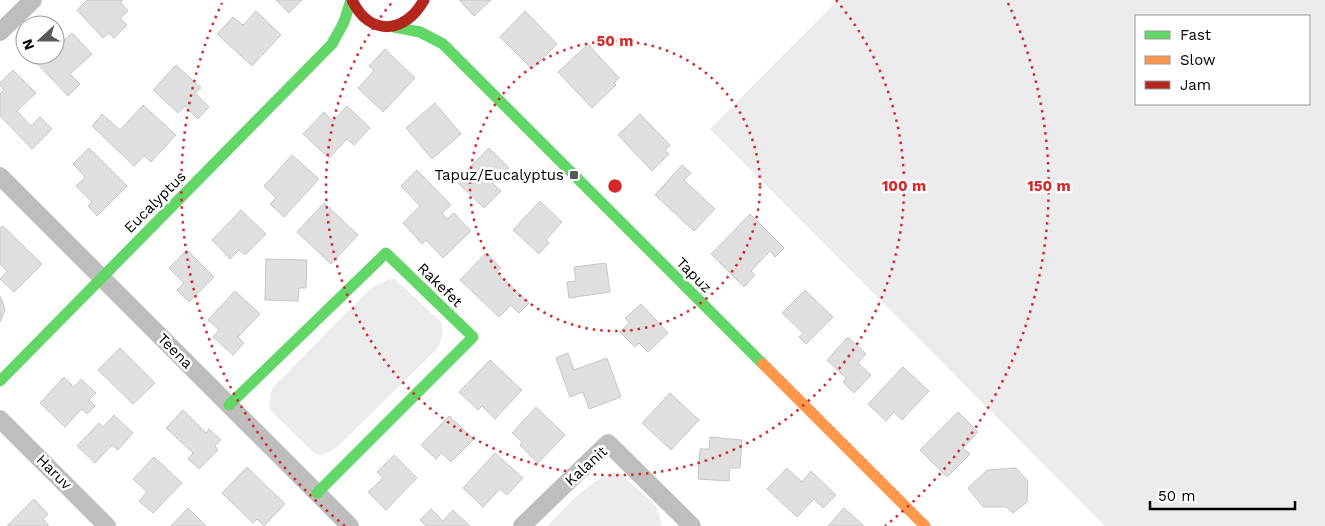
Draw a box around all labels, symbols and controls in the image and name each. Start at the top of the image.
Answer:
north arrow [15,15,65,65]
legend [1135,15,1310,105]
text: Fast [1180,26,1212,44]
text: 50 m [597,32,633,50]
text: N [19,37,37,52]
text: Slow [1180,51,1216,69]
text: Jam [1180,76,1211,94]
place label: Tapuz/Eucalyptus [435,166,564,184]
street label: Eucalyptus [120,167,190,237]
marker: Tapuz/Eucalyptus [568,169,580,181]
centre of rings [606,177,624,195]
text: 100 m [882,177,926,195]
text: 150 m [1027,177,1071,195]
street label: Tapuz [673,254,715,296]
street label: Rakefet [414,259,467,311]
street label: Teena [154,330,197,373]
street label: Kalanit [561,442,611,490]
street label: Haruv [33,451,76,494]
scale bar [1150,478,1295,510]
text: 50 m [1158,487,1195,505]

